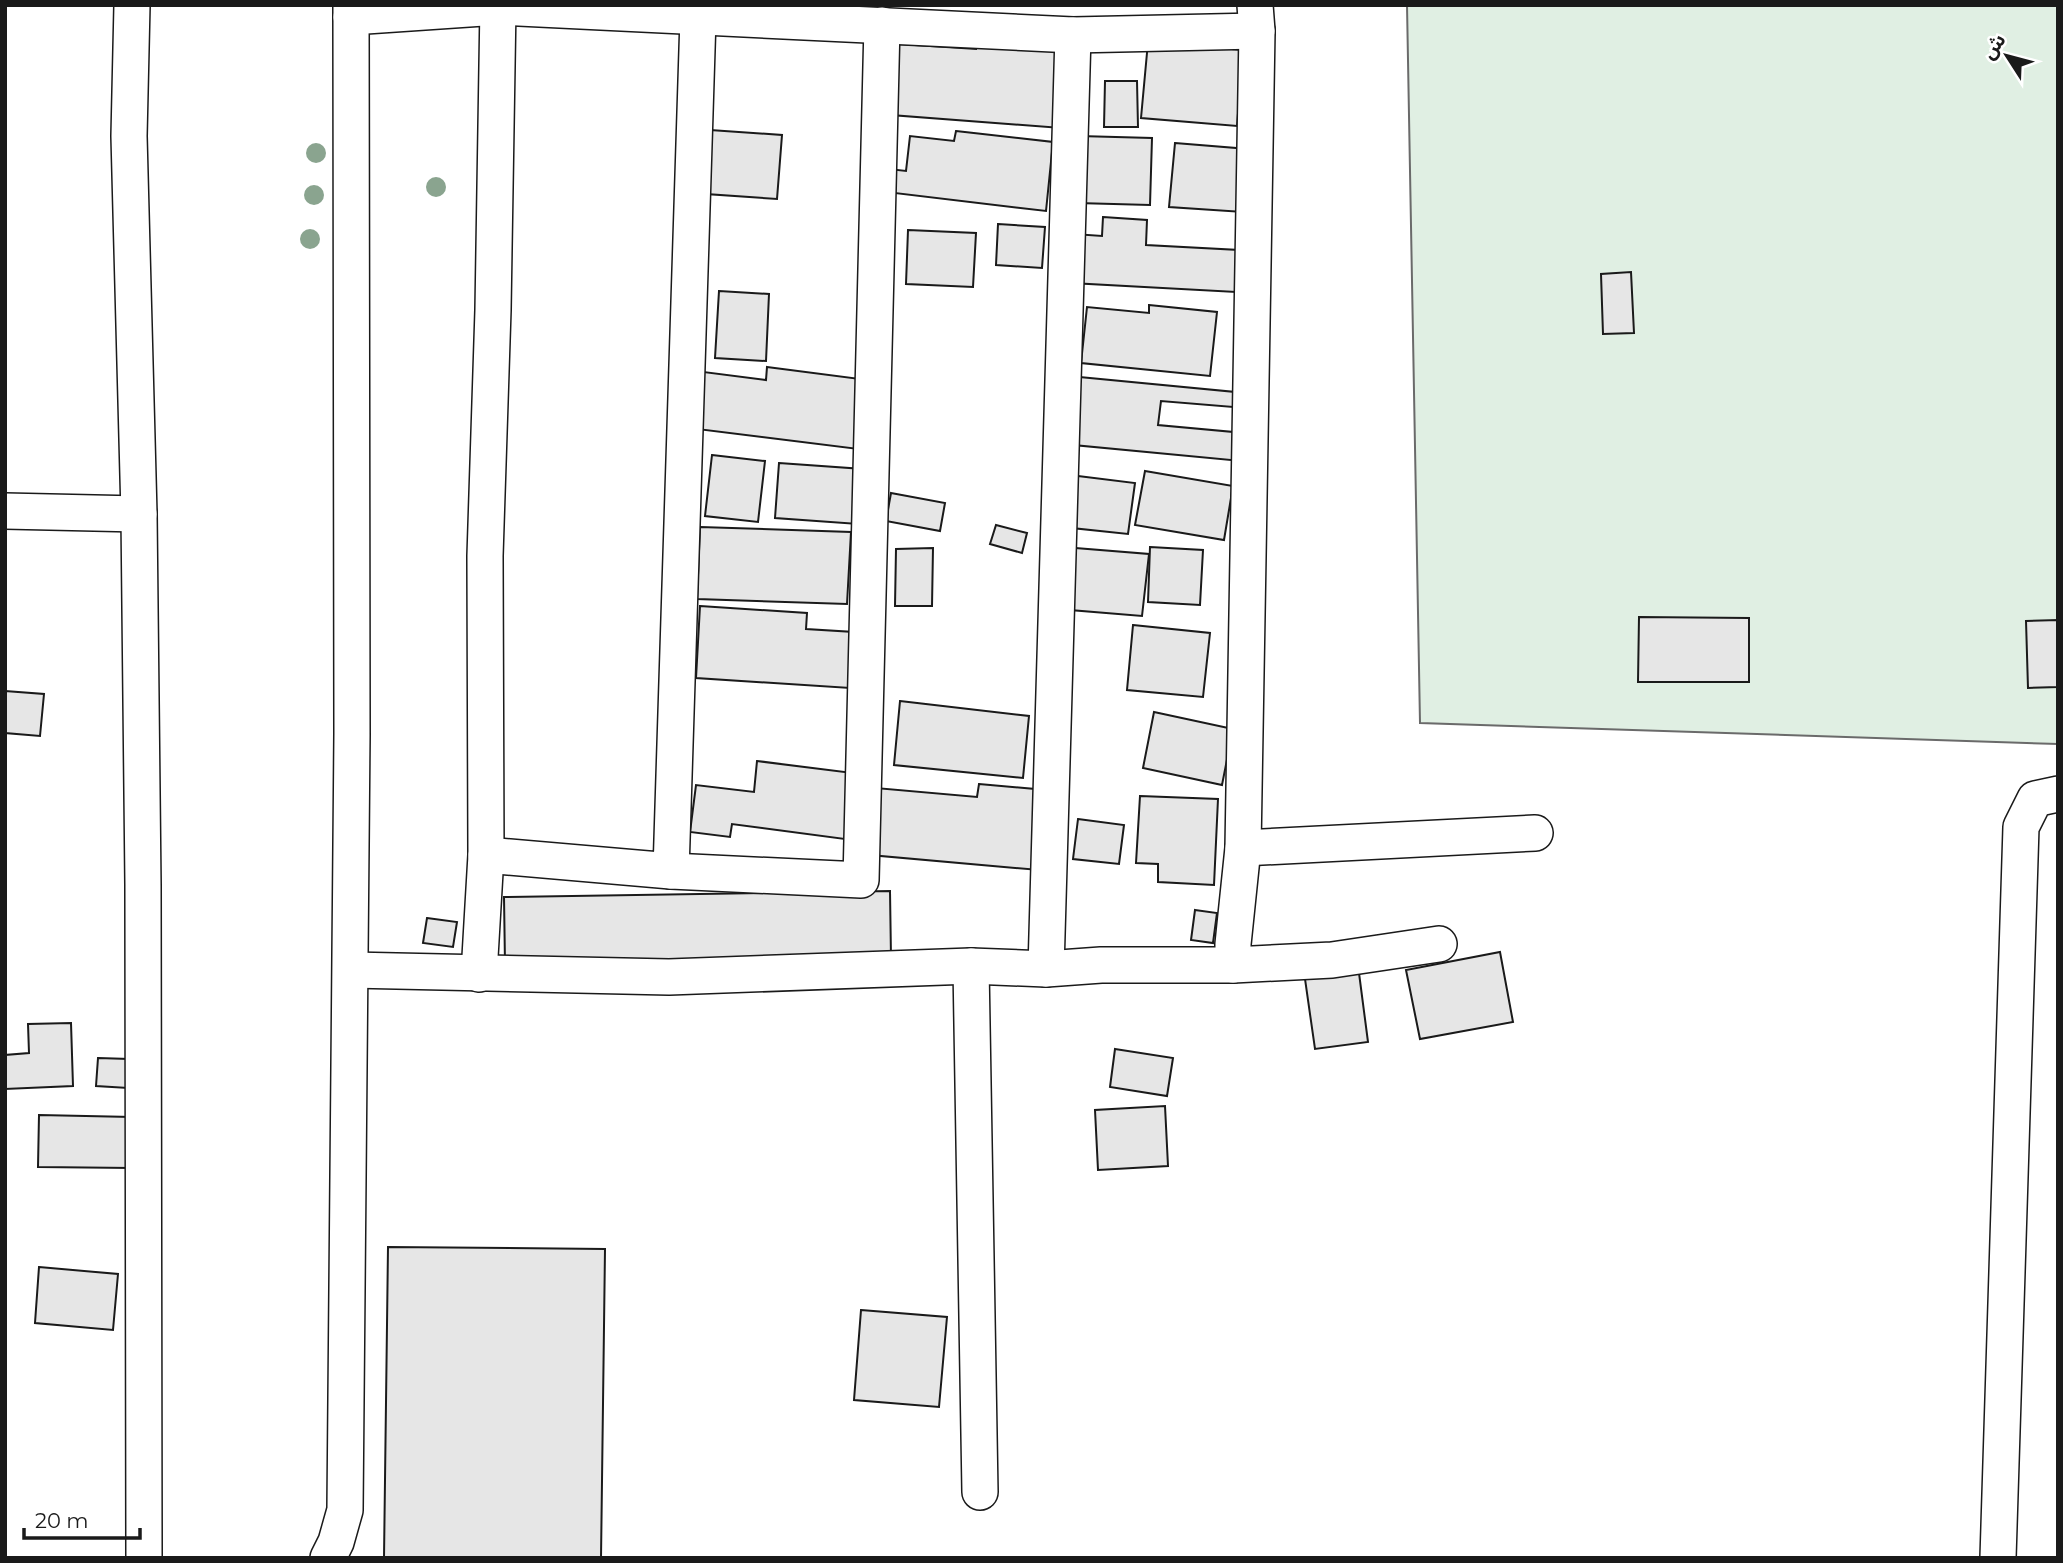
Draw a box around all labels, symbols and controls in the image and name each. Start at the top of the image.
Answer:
north arrow [1972,21,2042,91]
text: ش [1977,29,2011,64]
scale bar [24,1496,140,1540]
text: 20 m [35,1508,89,1533]

